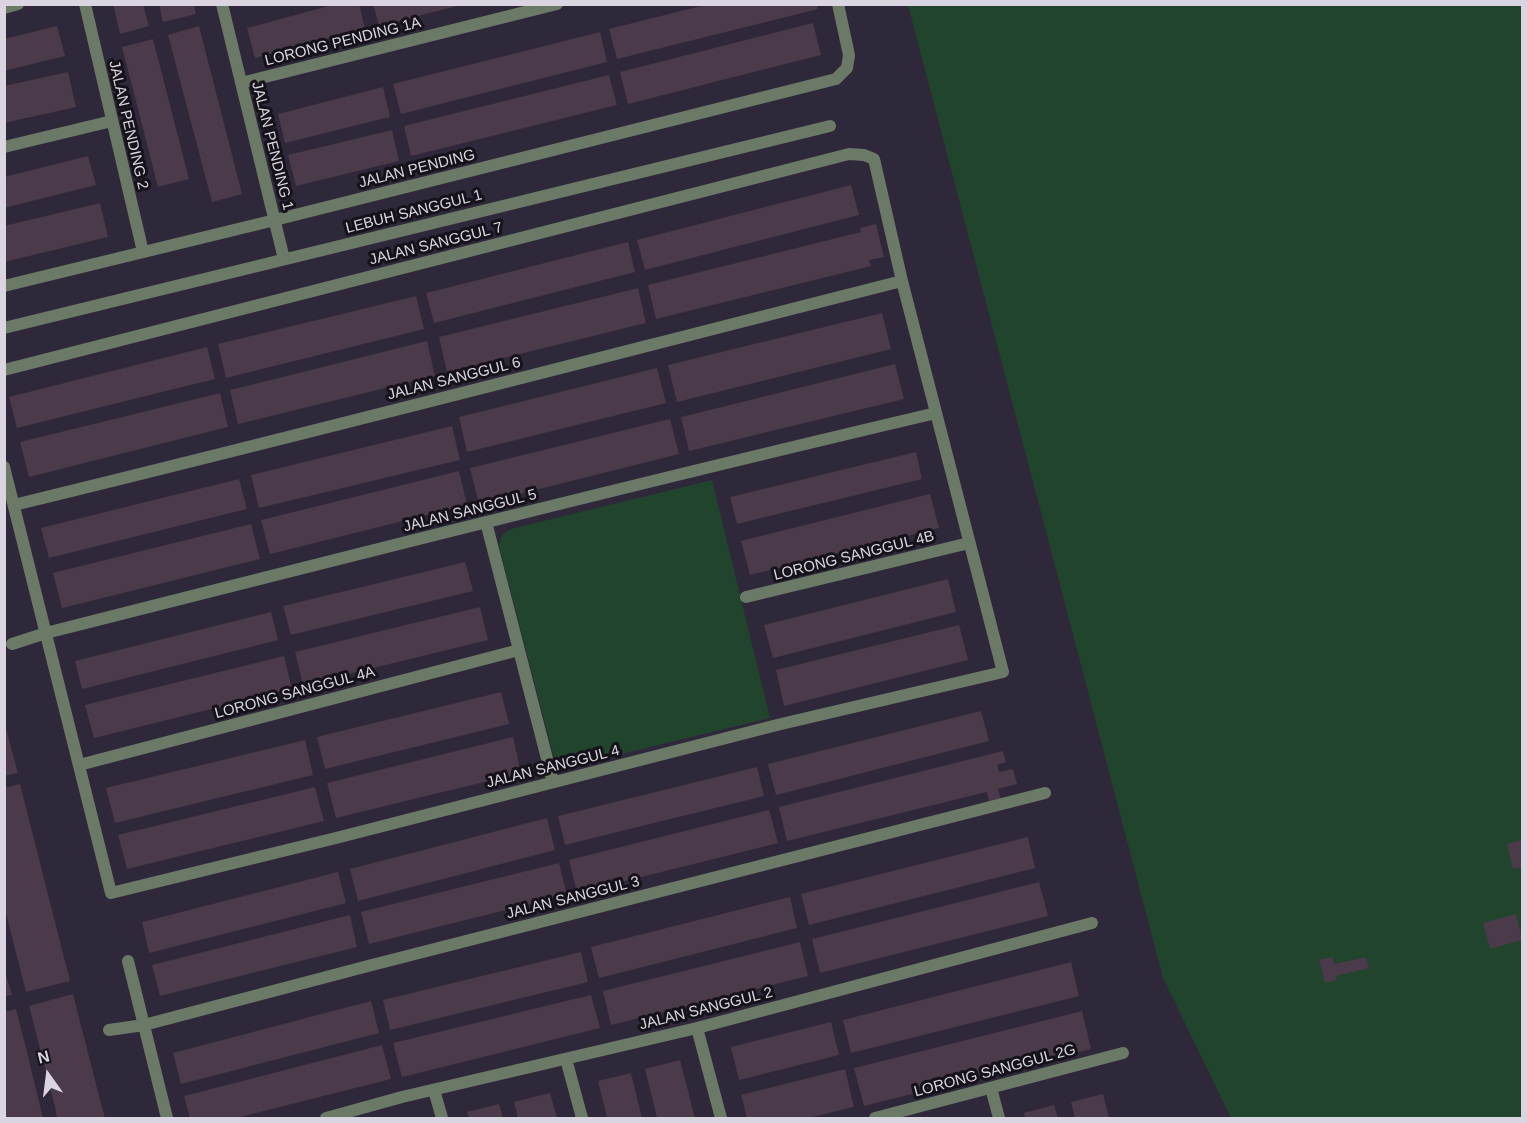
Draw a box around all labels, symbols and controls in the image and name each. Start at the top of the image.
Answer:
street label: LORONG PENDING 1A [263,14,423,70]
street label: JALAN PENDING 2 [104,59,152,191]
street label: JALAN PENDING 1 [247,80,297,212]
street label: JALAN PENDING [357,146,477,192]
street label: LEBUH SANGGUL 1 [344,186,484,238]
street label: JALAN SANGGUL 7 [367,219,505,269]
street label: JALAN SANGGUL 6 [385,354,523,404]
street label: JALAN SANGGUL 5 [401,486,539,536]
street label: LORONG SANGGUL 4B [772,527,936,585]
street label: LORONG SANGGUL 4A [213,663,377,723]
street label: JALAN SANGGUL 4 [484,742,622,792]
street label: JALAN SANGGUL 3 [504,873,642,923]
street label: JALAN SANGGUL 2 [637,984,775,1034]
street label: LORONG SANGGUL 2G [912,1041,1078,1101]
north arrow [18,1045,78,1105]
text: N [36,1047,51,1067]

